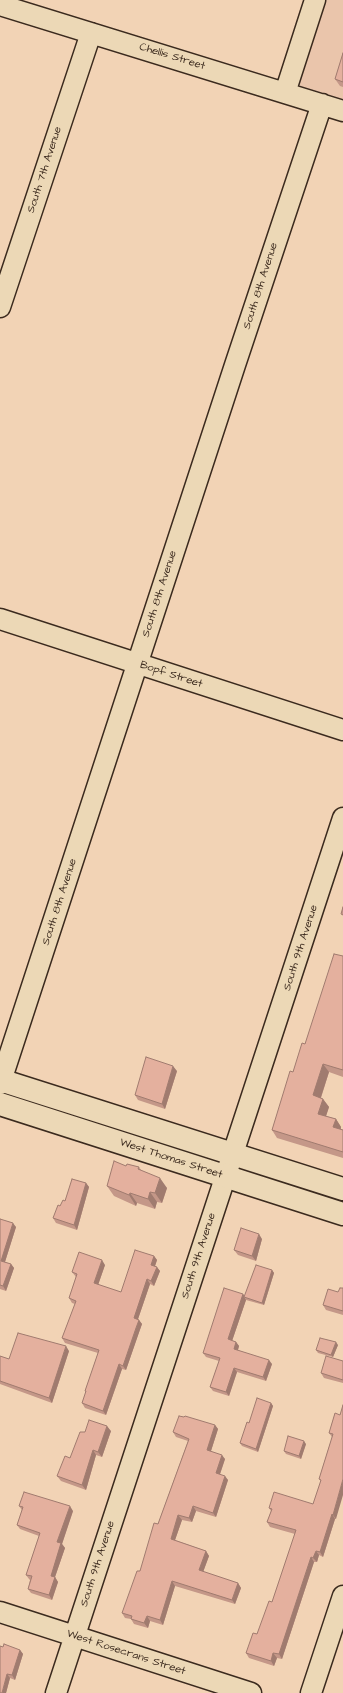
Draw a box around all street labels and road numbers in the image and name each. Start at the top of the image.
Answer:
street label: Chellis Street [137,41,207,73]
street label: South 7th Avenue [25,125,65,215]
street label: South 8th Avenue [241,241,281,331]
street label: South 8th Avenue [140,549,180,639]
street label: Bopf Street [138,659,204,691]
street label: South 8th Avenue [40,857,80,947]
street label: South 9th Avenue [281,903,321,993]
street label: West Thomas Street [118,1136,224,1182]
street label: South 9th Avenue [179,1211,219,1301]
street label: South 9th Avenue [78,1519,118,1609]
street label: West Rosecrans Street [65,1628,187,1678]

